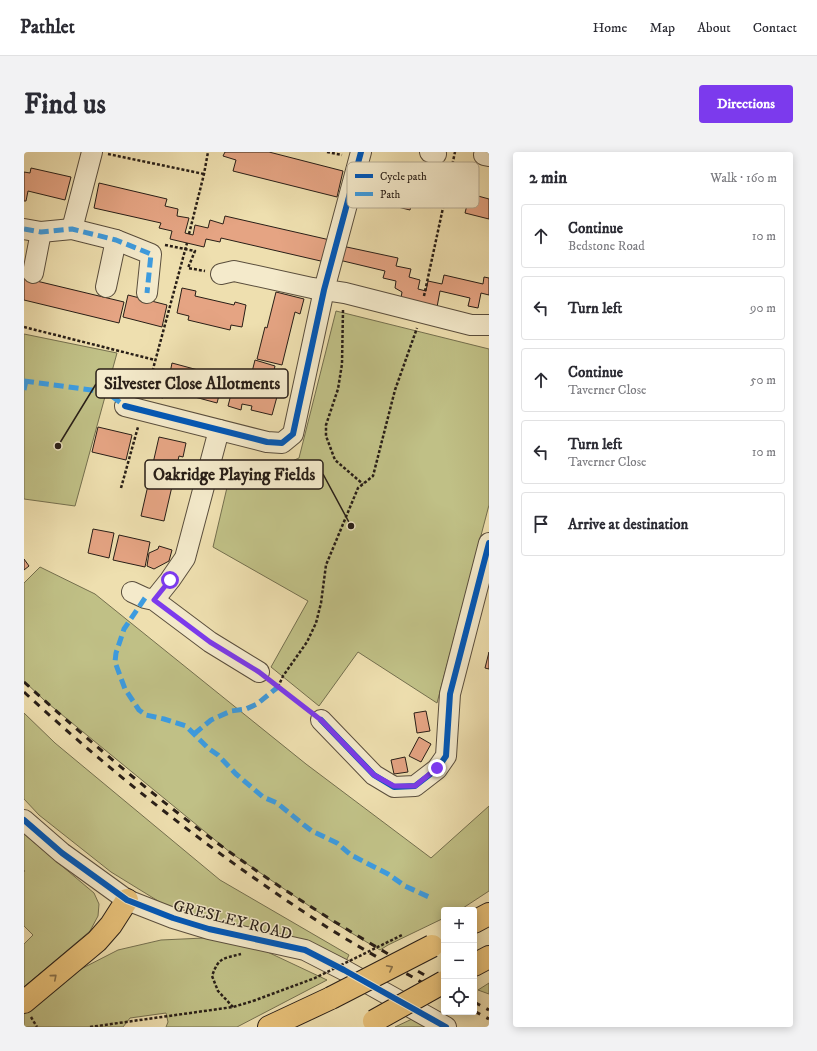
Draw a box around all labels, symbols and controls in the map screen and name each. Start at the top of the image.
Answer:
text: Pathlet [20,16,75,39]
text: Home [593,19,627,37]
text: Map [649,19,675,37]
text: About [697,19,731,37]
text: Contact [753,19,797,37]
button: Directions [699,85,793,123]
text: Find us [24,87,106,122]
legend [347,162,479,208]
text: 2 min [529,167,567,189]
text: Cycle path [380,170,427,184]
text: Walk · 160 m [710,170,777,186]
text: Path [380,188,401,202]
text: Continue [568,219,623,238]
icon: ahead [530,225,552,247]
text: 10 m [752,228,776,244]
text: Bedstone Road [568,238,645,254]
icon: left [530,297,552,319]
text: Turn left [568,299,622,318]
text: 90 m [750,300,776,316]
text: Continue [568,363,623,382]
callout: Silvester Close Allotments [96,369,288,398]
icon: ahead [530,369,552,391]
text: 50 m [750,372,776,388]
text: Silvester Close Allotments [104,373,280,395]
text: Taverner Close [568,382,646,398]
text: Turn left [568,435,622,454]
icon: left [530,441,552,463]
text: 10 m [752,444,776,460]
text: Taverner Close [568,454,646,470]
callout: Oakridge Playing Fields [145,460,323,489]
text: Oakridge Playing Fields [153,464,315,486]
icon: arrive [530,513,552,535]
text: Arrive at destination [568,515,688,534]
route start [161,571,179,589]
route end [428,759,446,777]
street label: GRESLEY ROAD [171,896,294,944]
map controls [441,907,477,1015]
button: + [441,907,477,943]
button: − [441,943,477,979]
one-way arrow [386,965,393,973]
one-way arrow [49,974,56,981]
button: locate [441,979,477,1015]

